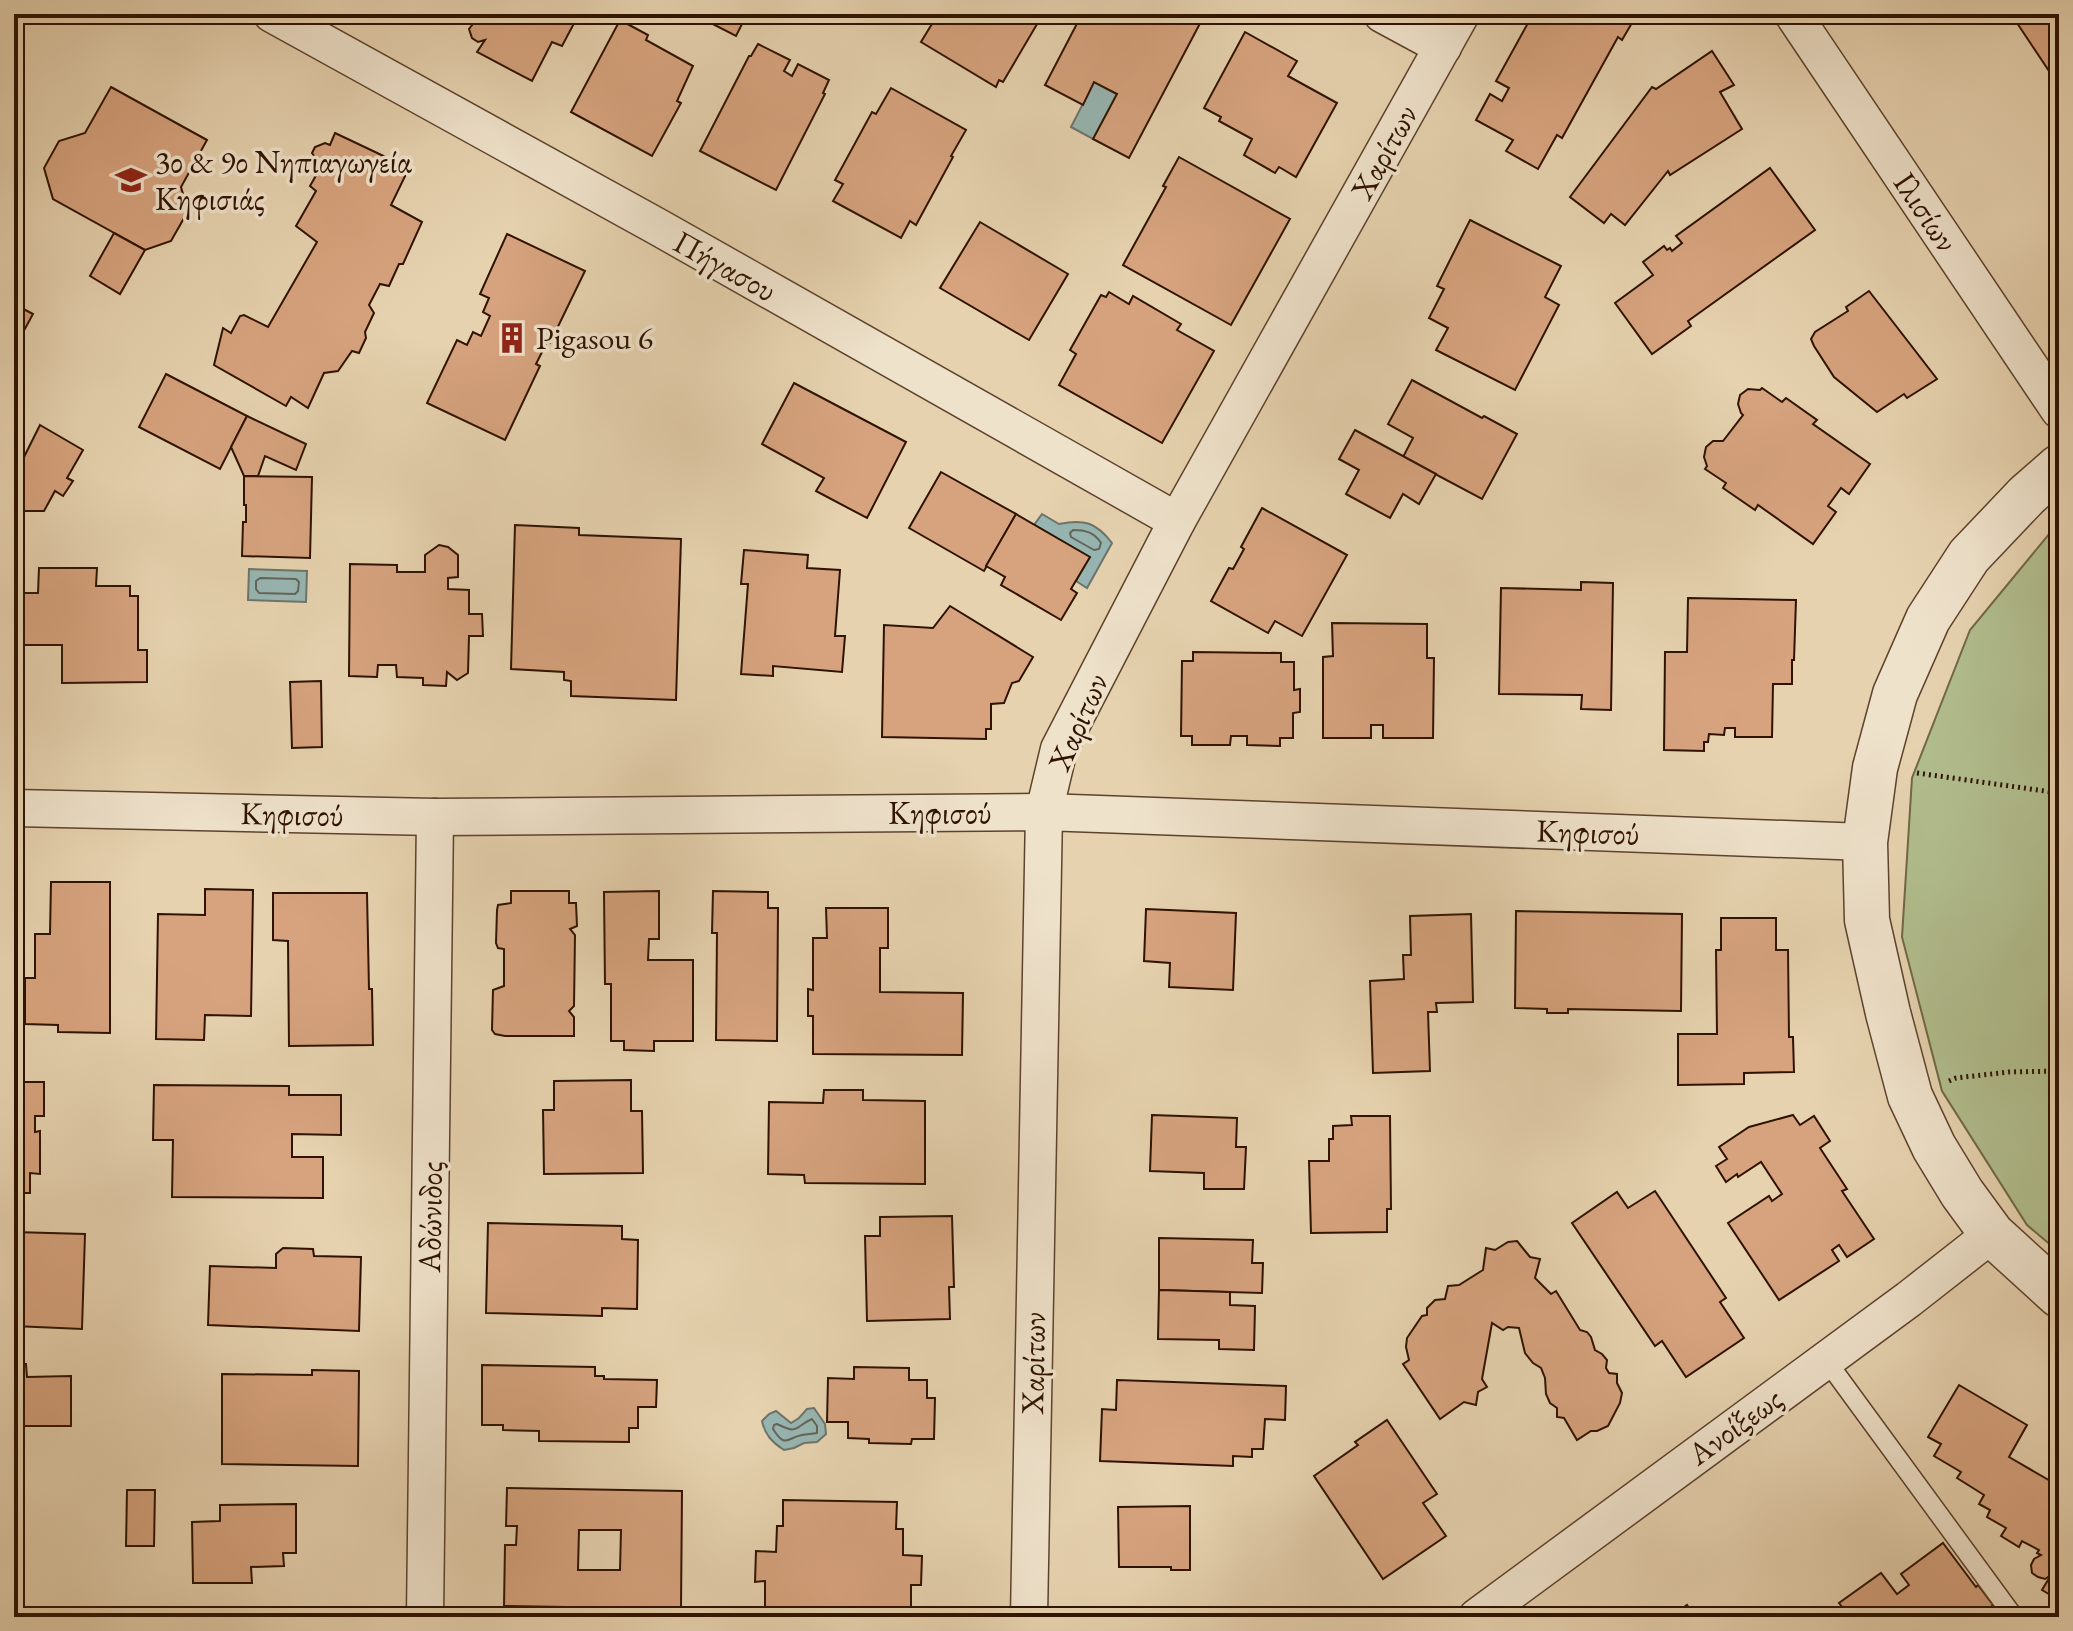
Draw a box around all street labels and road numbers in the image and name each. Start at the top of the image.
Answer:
street label: Χαρίτων [1340,97,1427,208]
street label: Ιλισίων [1884,164,1968,260]
street label: Πήγασου [666,221,784,311]
street label: Χαρίτων [1038,667,1118,778]
street label: Κηφισού [240,792,344,836]
street label: Κηφισού [888,792,992,834]
street label: Κηφισού [1536,809,1640,855]
street label: Αδώνιδος [408,1161,452,1274]
street label: Χαρίτων [1011,1311,1055,1416]
street label: Ανοίξεως [1678,1378,1791,1475]

